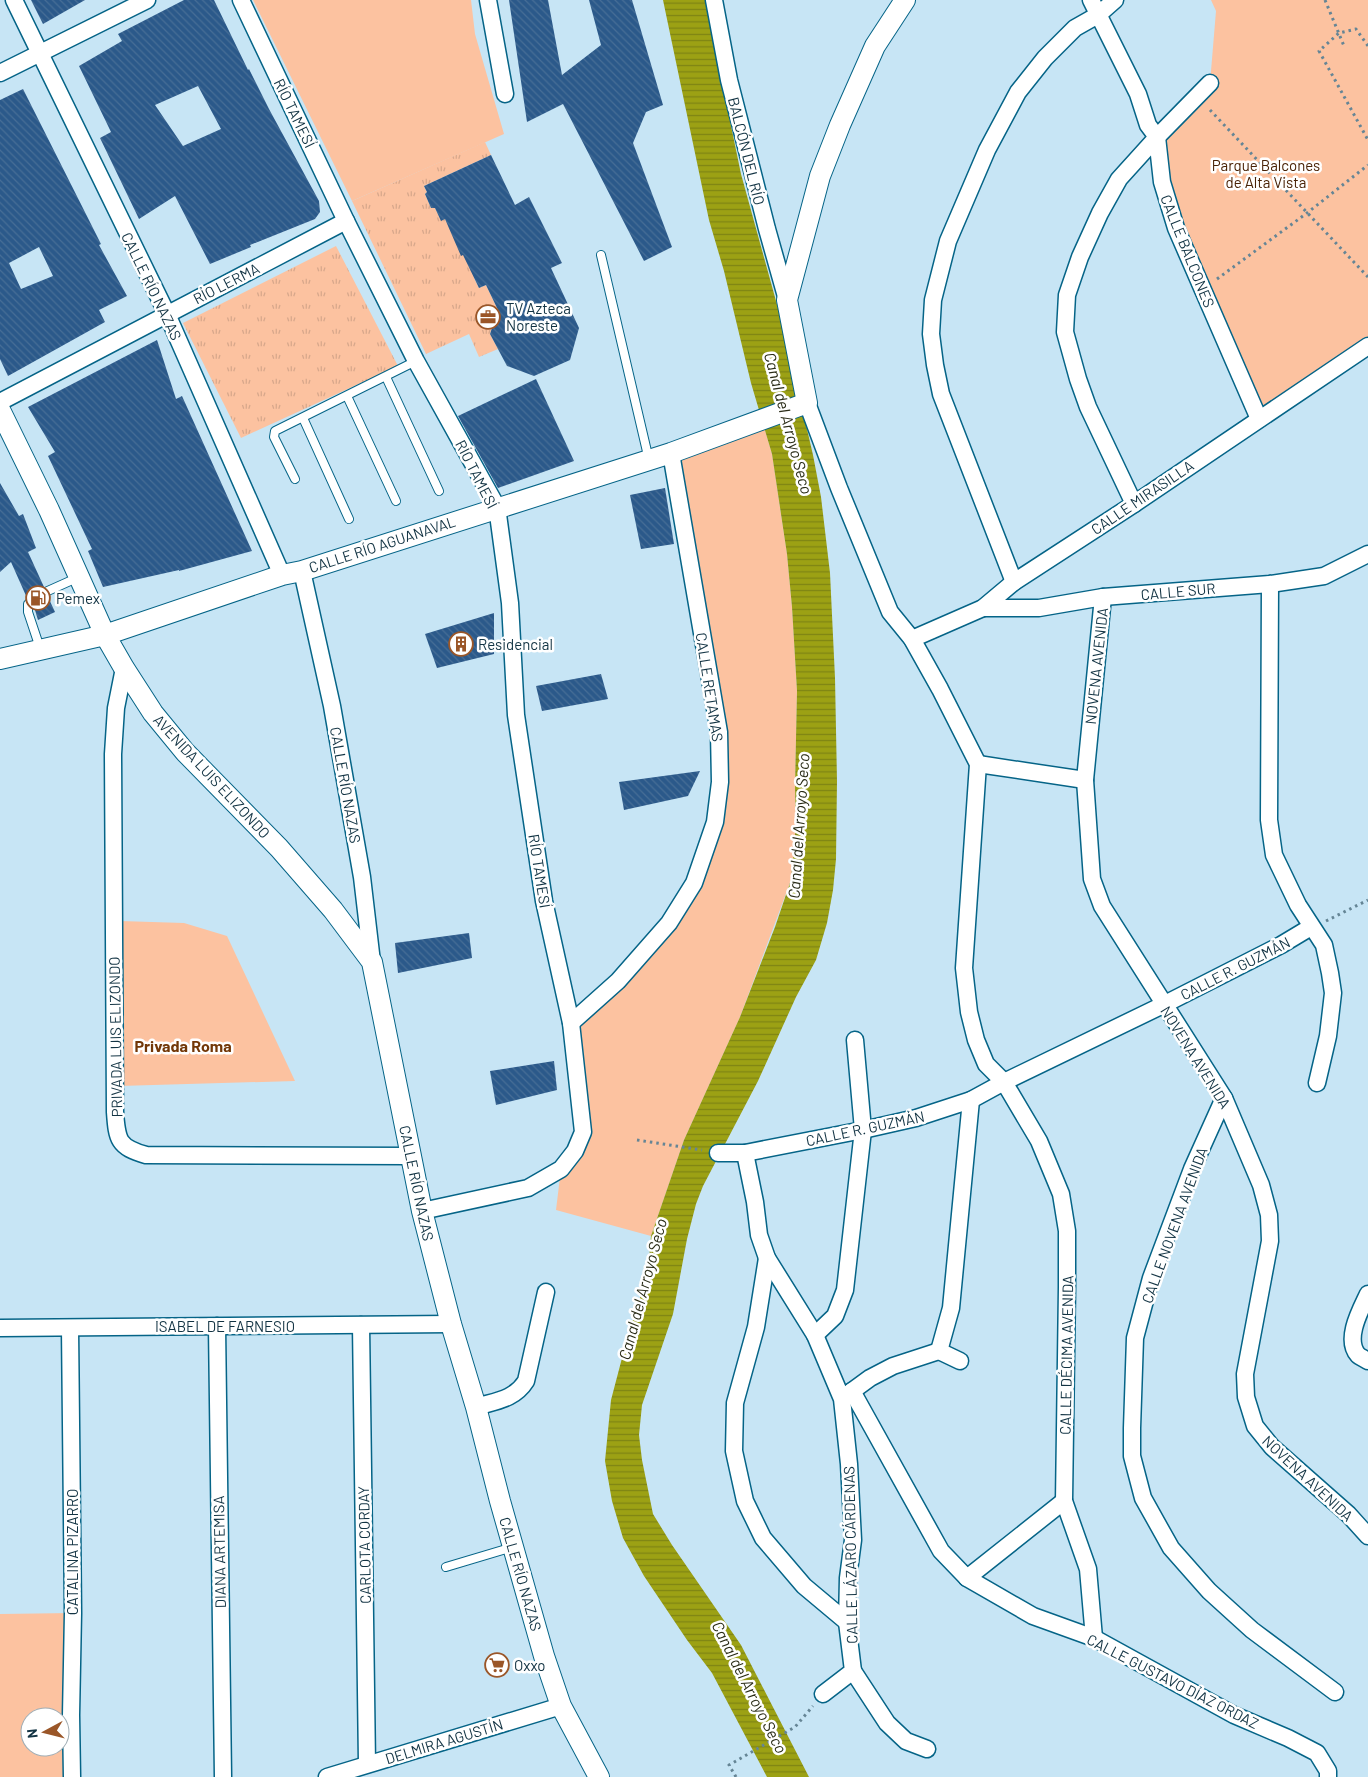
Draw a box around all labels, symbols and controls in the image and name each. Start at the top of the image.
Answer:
street label: RÍO TAMESÍ [271,76,319,151]
street label: BALCÓN DEL RÍO [725,95,769,207]
park label: Parque Balcones de Alta Vista [1212,156,1320,191]
street label: CALLE BALCONES [1157,192,1219,310]
street label: CALLE RÍO NAZAS [118,229,186,343]
street label: RÍO LERMA [190,259,262,307]
place label: TV Azteca Noreste [506,299,571,334]
office icon: TV Azteca Noreste [475,304,501,330]
water label: Canal del Arroyo Seco [761,350,817,496]
street label: RÍO TAMESÍ [452,437,502,511]
street label: CALLE MIRASILLA [1087,456,1197,538]
street label: CALLE RÍO AGUANAVAL [306,512,458,576]
street label: CALLE SUR [1140,579,1216,603]
fuel station icon: Pemex [25,585,51,611]
place label: Pemex [56,589,100,607]
street label: NOVENA AVENIDA [1081,607,1111,725]
building icon: Residencial [448,631,474,657]
street label: CALLE RETAMAS [692,631,728,743]
place label: Residencial [478,635,553,653]
street label: AVENIDA LUIS ELIZONDO [150,710,274,842]
street label: CALLE RÍO NAZAS [327,725,365,845]
water label: Canal del Arroyo Seco [783,753,813,899]
street label: RÍO TAMESÍ [525,833,555,909]
street label: CALLE R. GUZMÁN [1177,933,1293,1003]
street label: PRIVADA LUIS ELIZONDO [105,956,125,1118]
street label: NOVENA AVENIDA [1157,1002,1235,1112]
district label: Privada Roma [134,1036,232,1055]
street label: CALLE R. GUZMÁN [804,1107,926,1149]
street label: CALLE RÍO NAZAS [396,1124,438,1242]
street label: CALLE NOVENA AVENIDA [1137,1145,1211,1305]
water label: Canal del Arroyo Seco [614,1216,670,1362]
street label: CALLE DÉCIMA AVENIDA [1056,1275,1076,1435]
street label: ISABEL DE FARNESIO [155,1317,295,1335]
street label: NOVENA AVENIDA [1259,1431,1357,1525]
street label: CALLE LÁZARO CÁRDENAS [839,1466,861,1644]
street label: CARLOTA CORDAY [354,1486,374,1604]
street label: CATALINA PIZARRO [63,1489,81,1615]
street label: DIANA ARTEMISA [209,1495,229,1609]
street label: CALLE RÍO NAZAS [496,1515,546,1633]
water label: Canal del Arroyo Seco [708,1618,792,1756]
street label: CALLE GUSTAVO DÍAZ ORDAZ [1084,1630,1262,1732]
supermarket icon: Oxxo [484,1652,510,1678]
place label: Oxxo [514,1656,546,1674]
north arrow [20,1707,70,1757]
street label: DELMIRA AGUSTÍN [383,1715,505,1767]
text: N [23,1728,41,1739]

